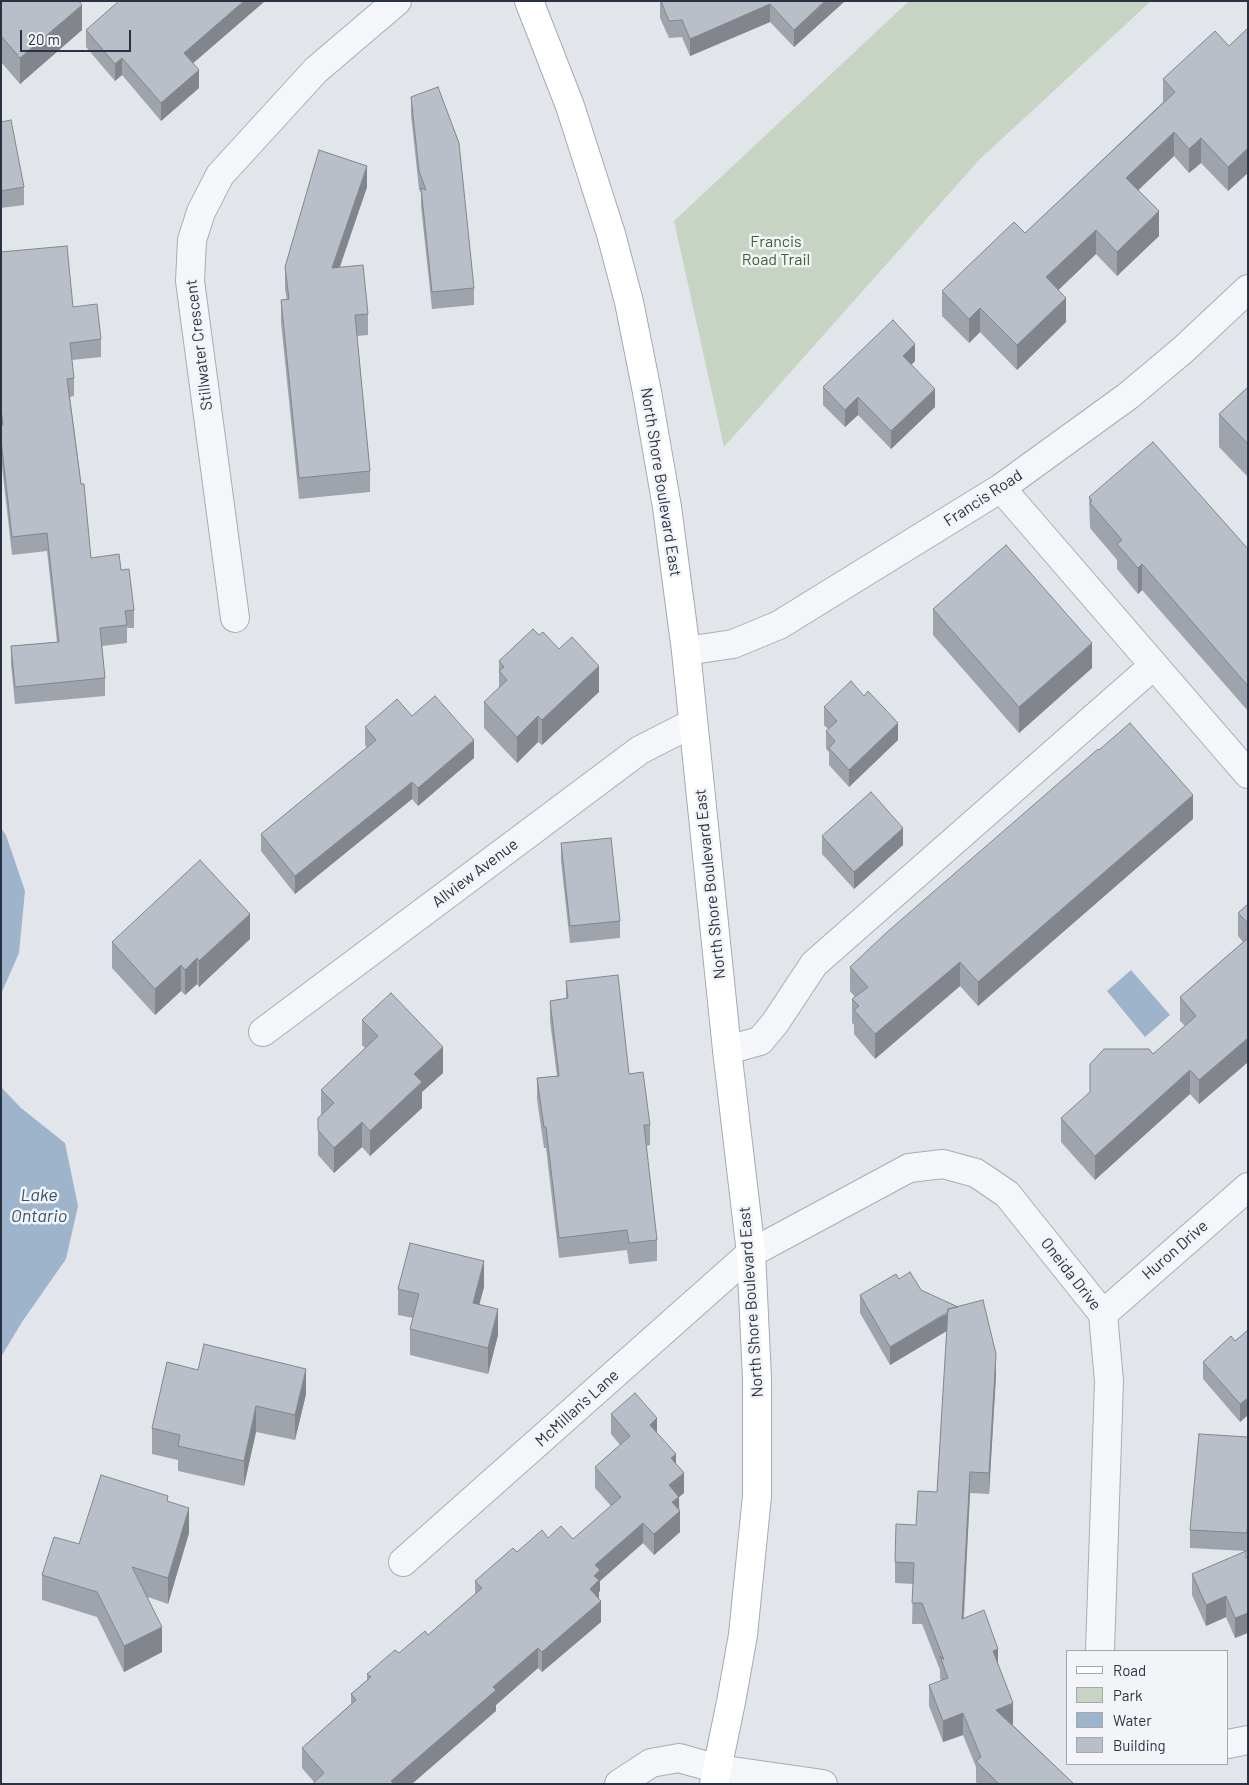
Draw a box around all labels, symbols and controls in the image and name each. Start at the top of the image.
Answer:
scale bar [22,20,134,52]
text: 20 m [28,30,60,48]
park label: Francis Road Trail [742,232,810,270]
street label: Stillwater Crescent [181,278,217,412]
street label: North Shore Boulevard East [637,386,685,578]
street label: Francis Road [940,465,1026,531]
street label: North Shore Boulevard East [690,788,730,980]
street label: Allview Avenue [428,834,522,912]
water label: Lake Ontario [11,1184,67,1226]
street label: North Shore Boulevard East [735,1206,767,1398]
street label: Huron Drive [1138,1216,1212,1284]
street label: Oneida Drive [1037,1234,1105,1314]
street label: McMillan's Lane [531,1365,623,1451]
legend [1066,1650,1229,1765]
text: Road [1113,1661,1146,1679]
text: Park [1113,1686,1142,1704]
text: Water [1113,1711,1152,1729]
text: Building [1113,1736,1166,1754]

